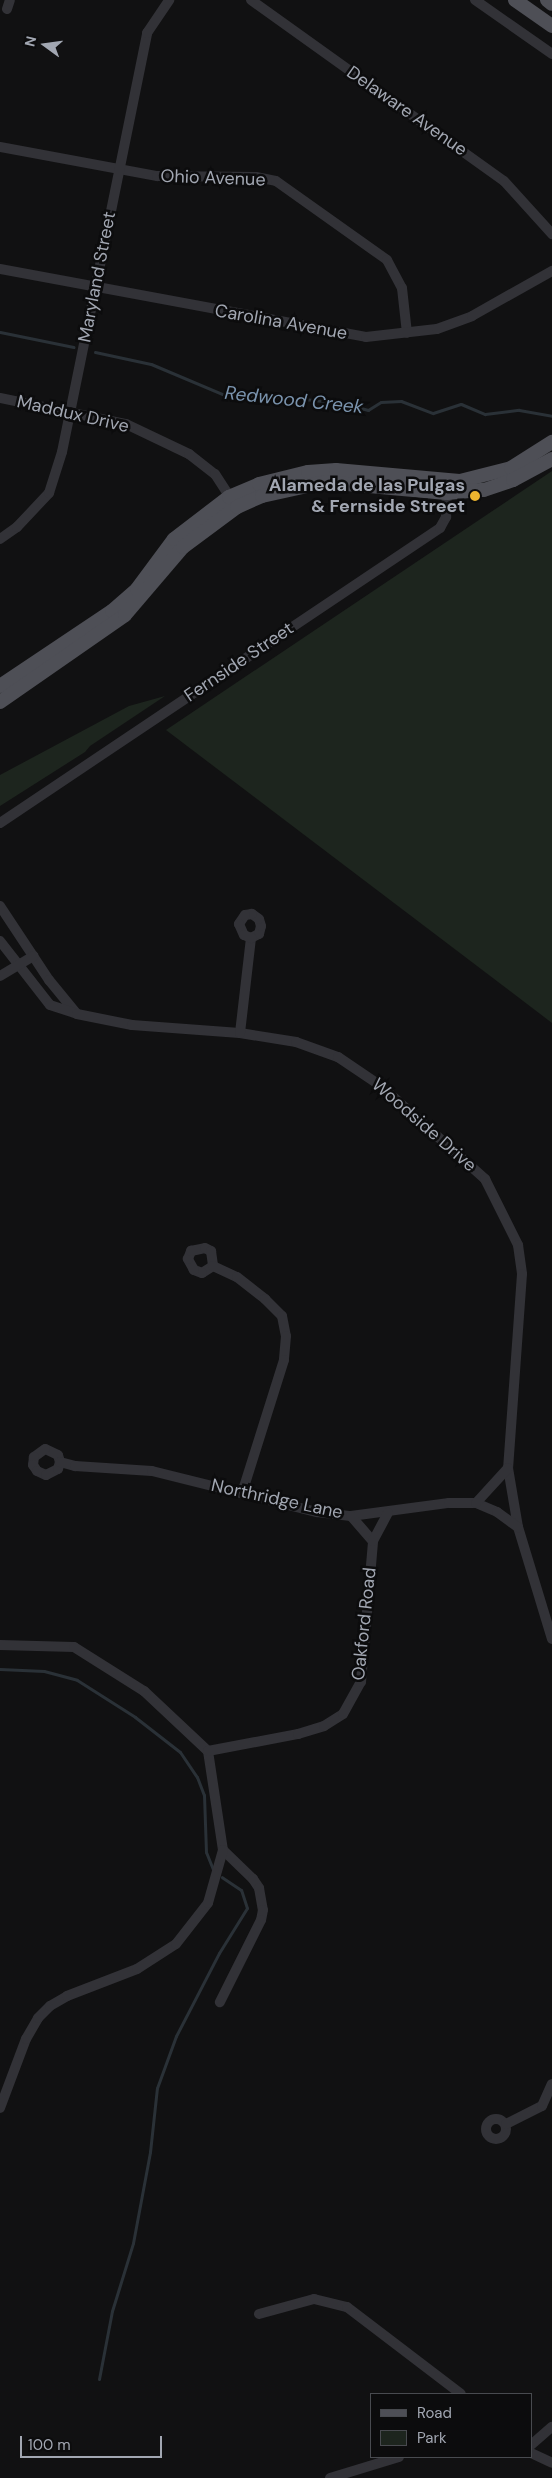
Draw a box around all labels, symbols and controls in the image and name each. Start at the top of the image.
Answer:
north arrow [20,20,70,70]
text: N [20,34,40,49]
street label: Delaware Avenue [343,61,471,161]
street label: Ohio Avenue [160,165,266,191]
street label: Maryland Street [74,210,120,344]
street label: Carolina Avenue [213,300,349,344]
water label: Redwood Creek [223,381,365,419]
street label: Maddux Drive [15,391,131,437]
place label: Alameda de las Pulgas & Fernside Street [269,475,465,518]
marker: Alameda de las Pulgas & Fernside Street [469,490,481,502]
street label: Fernside Street [180,618,298,706]
street label: Woodside Drive [367,1074,481,1176]
street label: Northridge Lane [209,1475,345,1523]
street label: Oakford Road [347,1566,381,1682]
legend [370,2393,532,2458]
text: Road [417,2403,452,2423]
scale bar [22,2426,165,2458]
text: Park [417,2428,447,2448]
text: 100 m [28,2435,71,2455]

